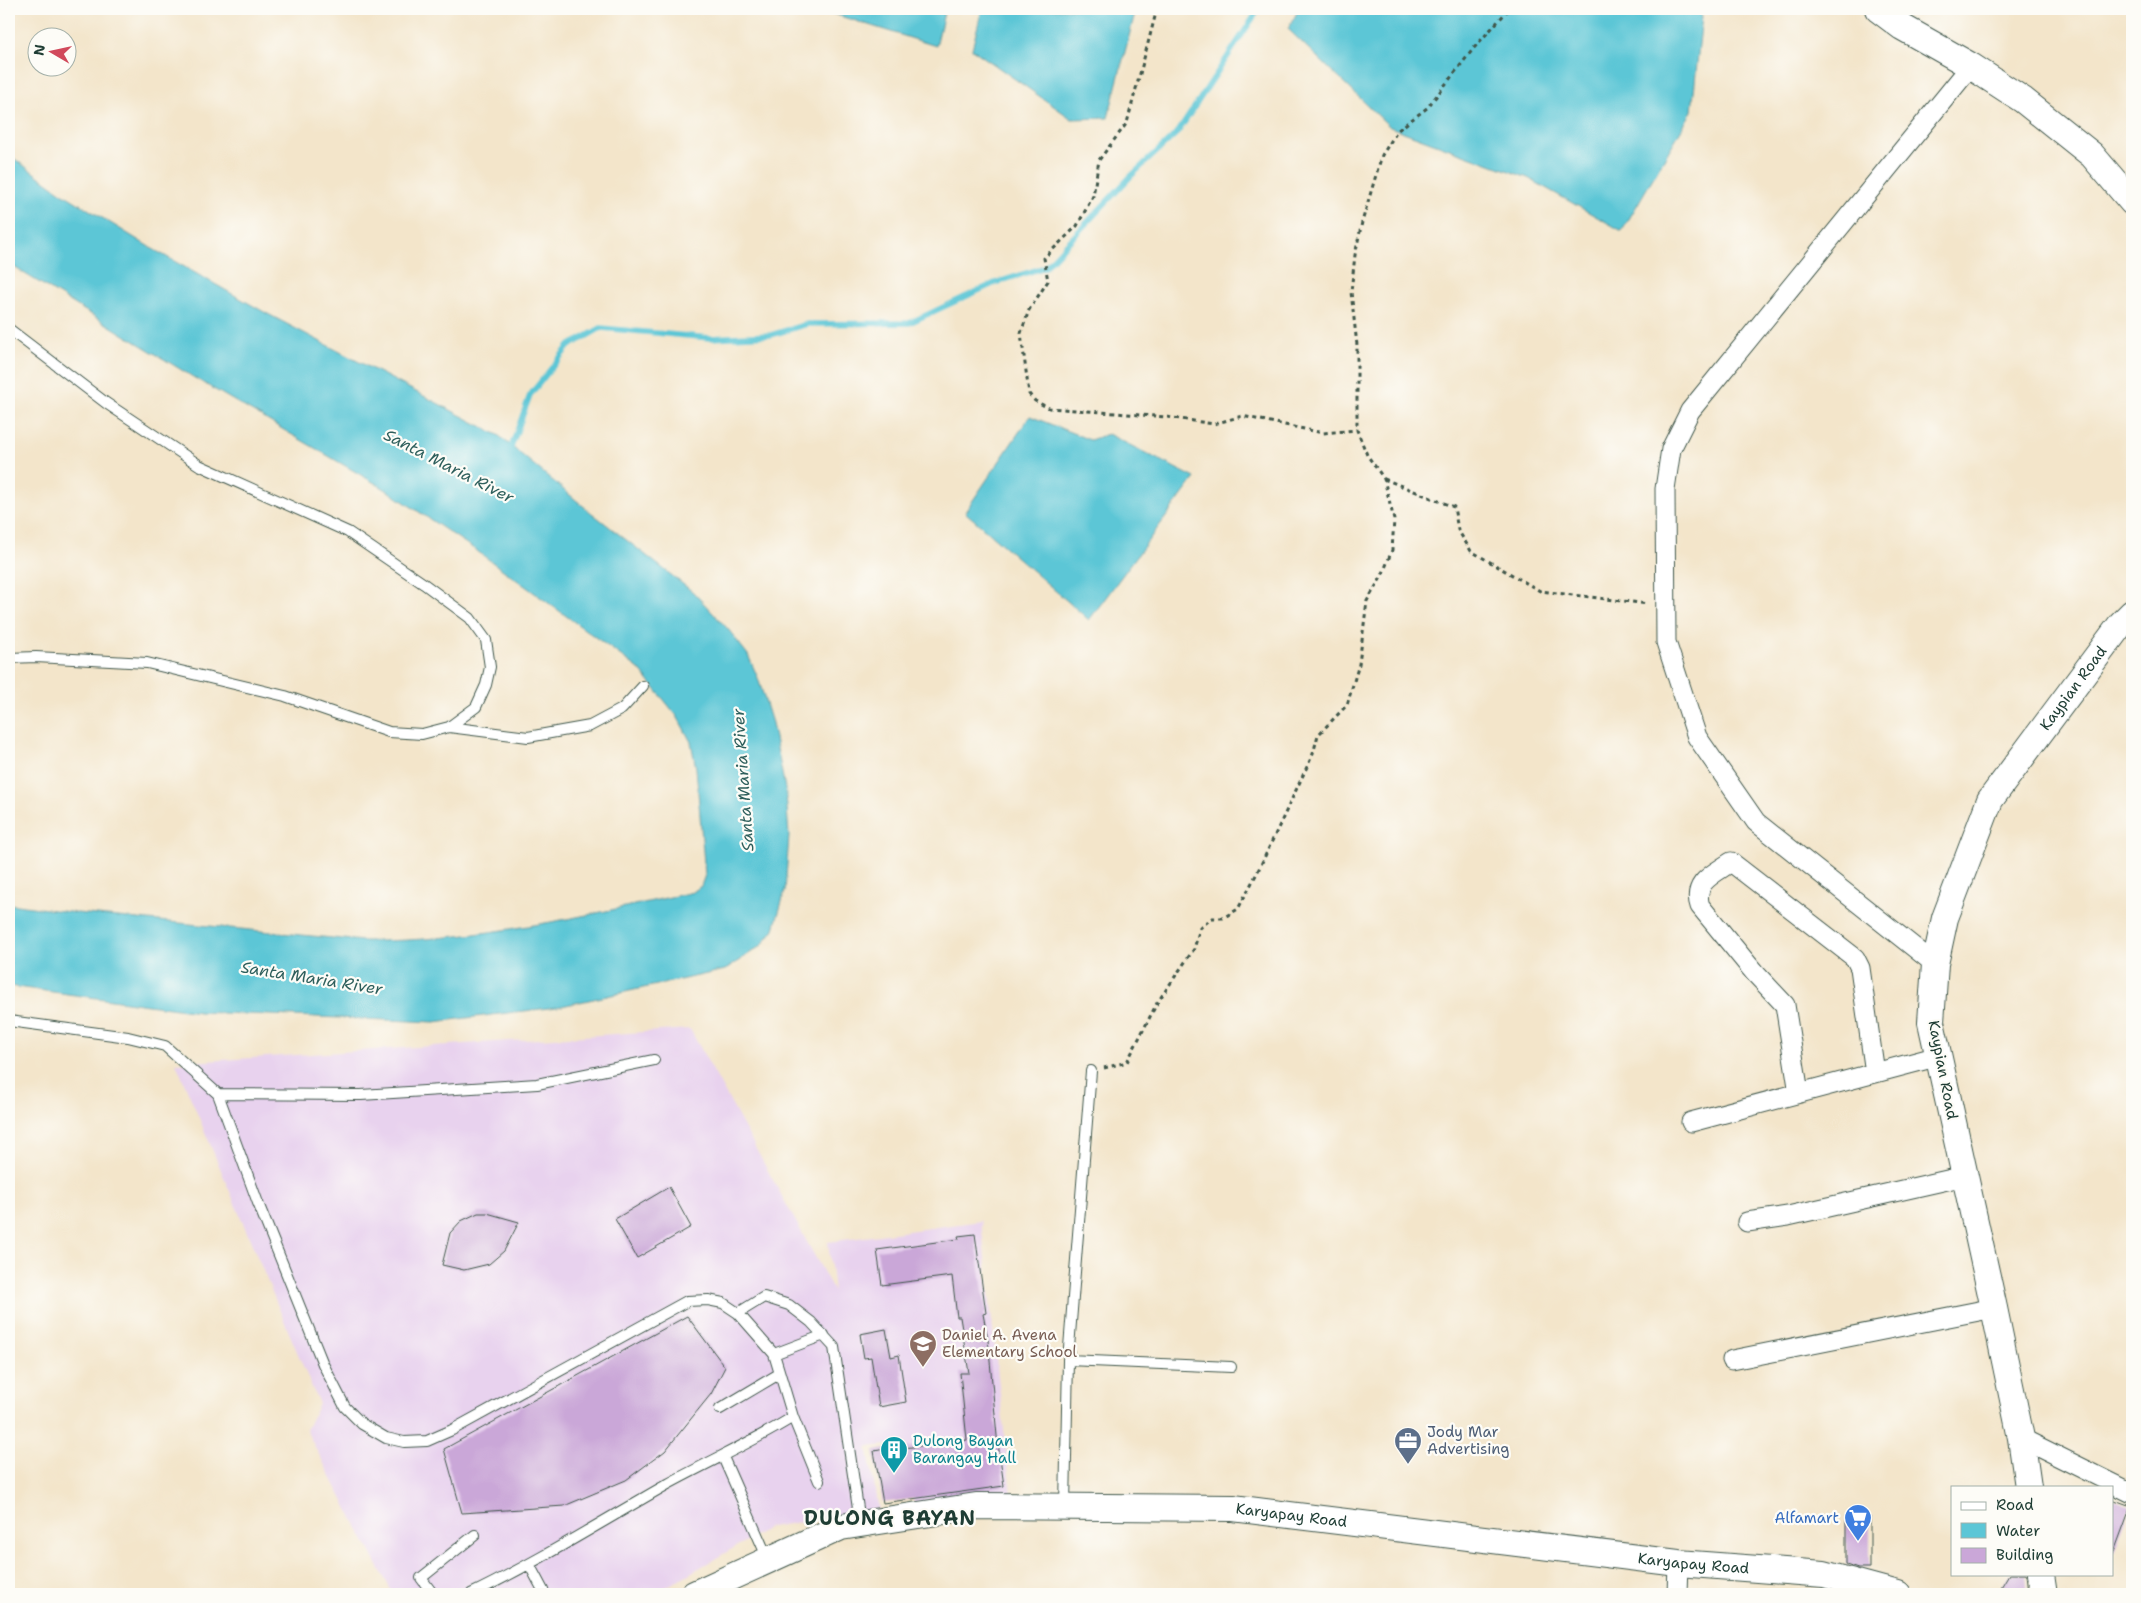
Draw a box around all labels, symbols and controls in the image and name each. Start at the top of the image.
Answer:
north arrow [28,28,78,78]
text: N [29,43,49,57]
water label: Santa Maria River [380,424,518,508]
street label: Kaypian Road [2035,641,2112,735]
water label: Santa Maria River [728,707,758,852]
water label: Santa Maria River [240,956,385,1000]
street label: Kaypian Road [1924,1019,1963,1122]
place label: Daniel A. Avena Elementary School [942,1325,1078,1362]
school or university icon: Daniel A. Avena Elementary School [908,1329,938,1368]
place label: Jody Mar Advertising [1427,1422,1509,1459]
office icon: Jody Mar Advertising [1393,1426,1423,1465]
place label: Dulong Bayan Barangay Hall [913,1431,1017,1468]
building icon: Dulong Bayan Barangay Hall [879,1435,909,1474]
legend [1951,1486,2114,1576]
text: Road [1996,1495,2034,1515]
street label: Karyapay Road [1235,1498,1349,1532]
supermarket icon: Alfamart [1843,1503,1873,1542]
district label: DULONG BAYAN [804,1505,976,1531]
place label: Alfamart [1775,1508,1839,1528]
text: Water [1996,1521,2040,1541]
text: Building [1996,1545,2053,1565]
street label: Karyapay Road [1637,1548,1750,1578]

